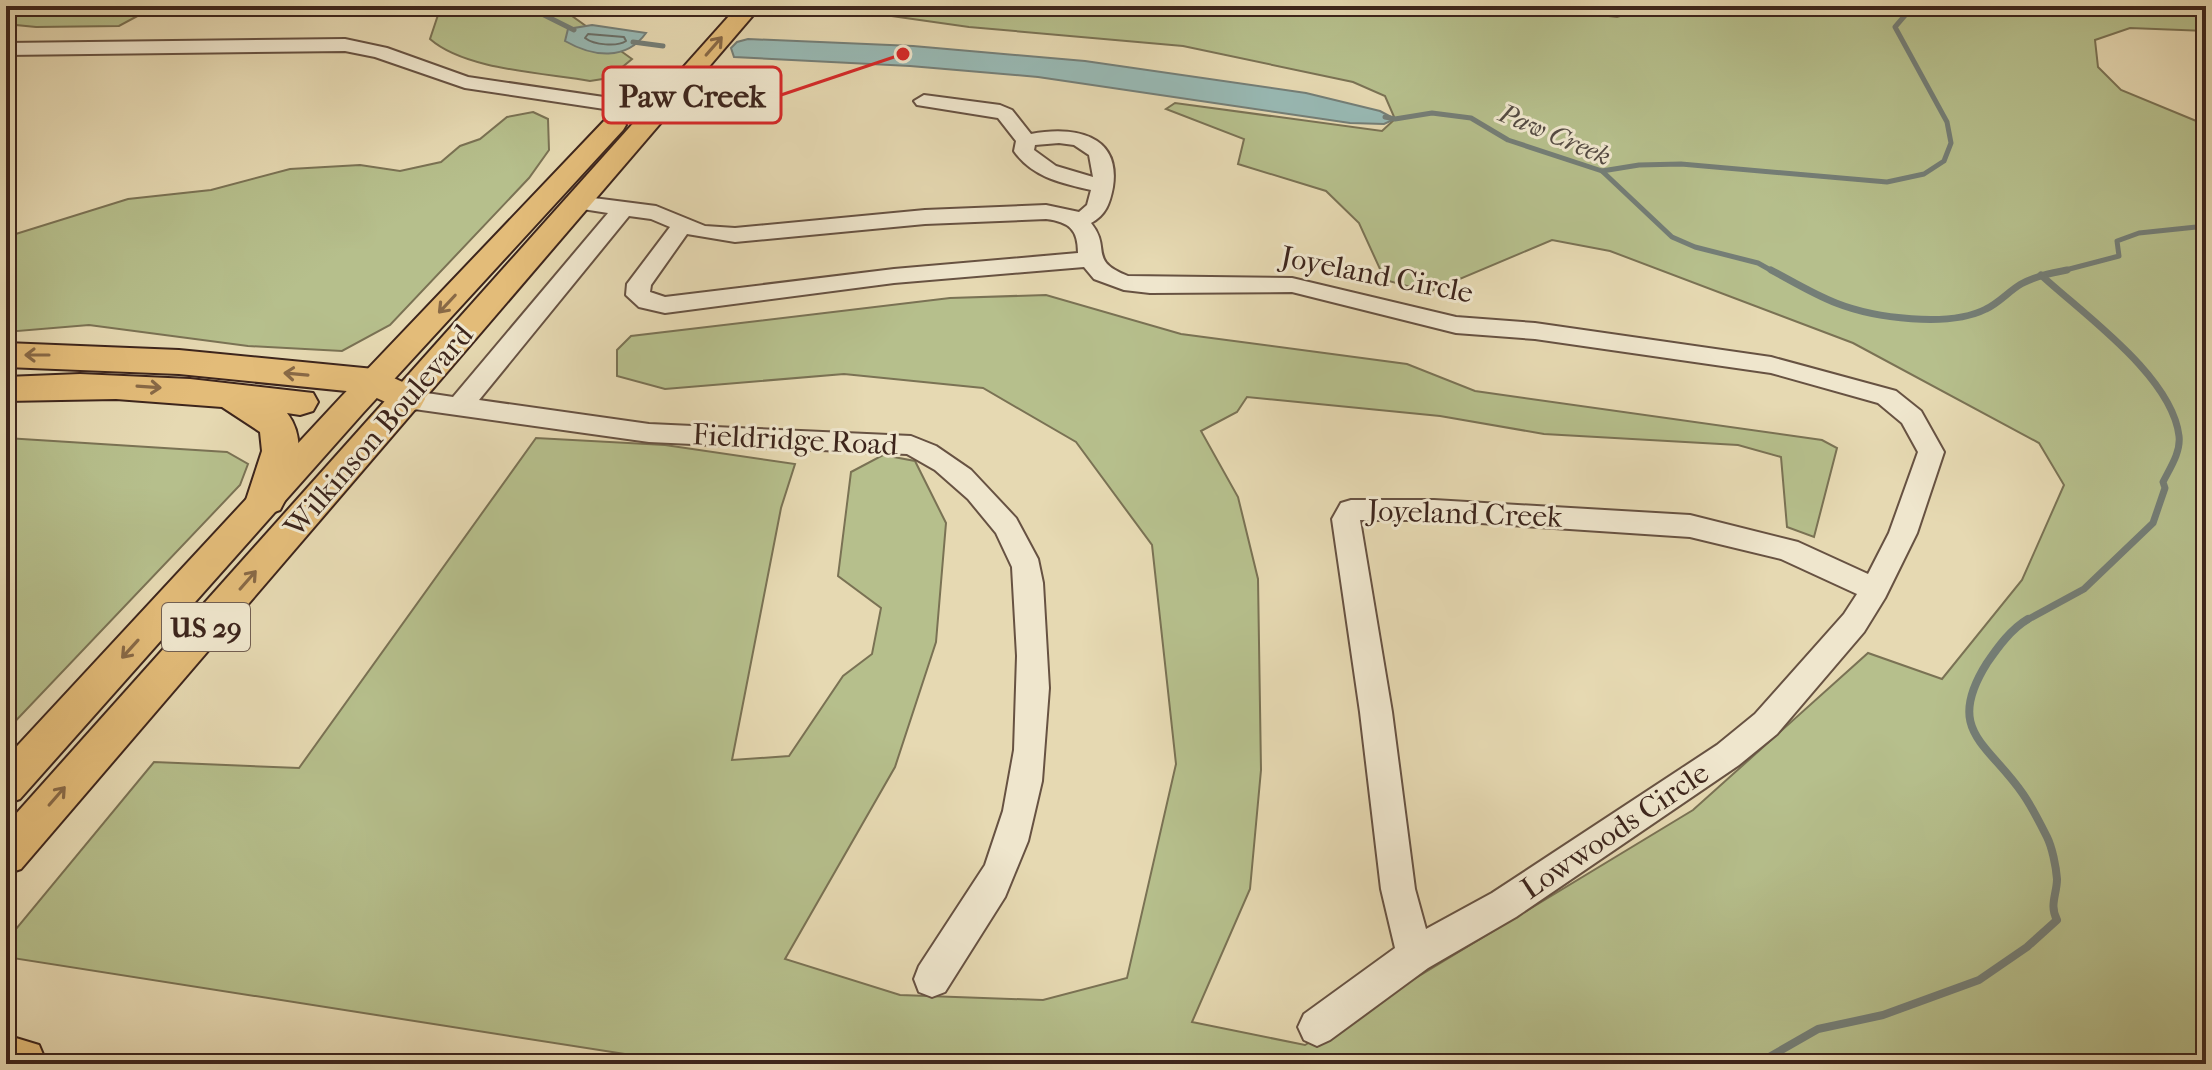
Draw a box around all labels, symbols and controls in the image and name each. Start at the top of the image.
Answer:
one-way arrow [705,36,723,56]
callout: Paw Creek [603,67,781,123]
text: Paw Creek [619,78,767,115]
water label: Paw Creek [1494,97,1615,172]
street label: Joyeland Circle [1276,239,1476,311]
one-way arrow [438,293,457,313]
street label: Wilkinson Boulevard [277,317,481,545]
one-way arrow [24,347,51,363]
one-way arrow [284,366,310,381]
one-way arrow [135,380,162,395]
street label: Fieldridge Road [691,417,899,463]
street label: Joyeland Creek [1365,493,1564,535]
one-way arrow [238,570,256,590]
road number: US 29 [162,603,250,651]
one-way arrow [121,639,139,659]
street label: Lowwoods Circle [1515,755,1716,907]
one-way arrow [48,786,66,806]

